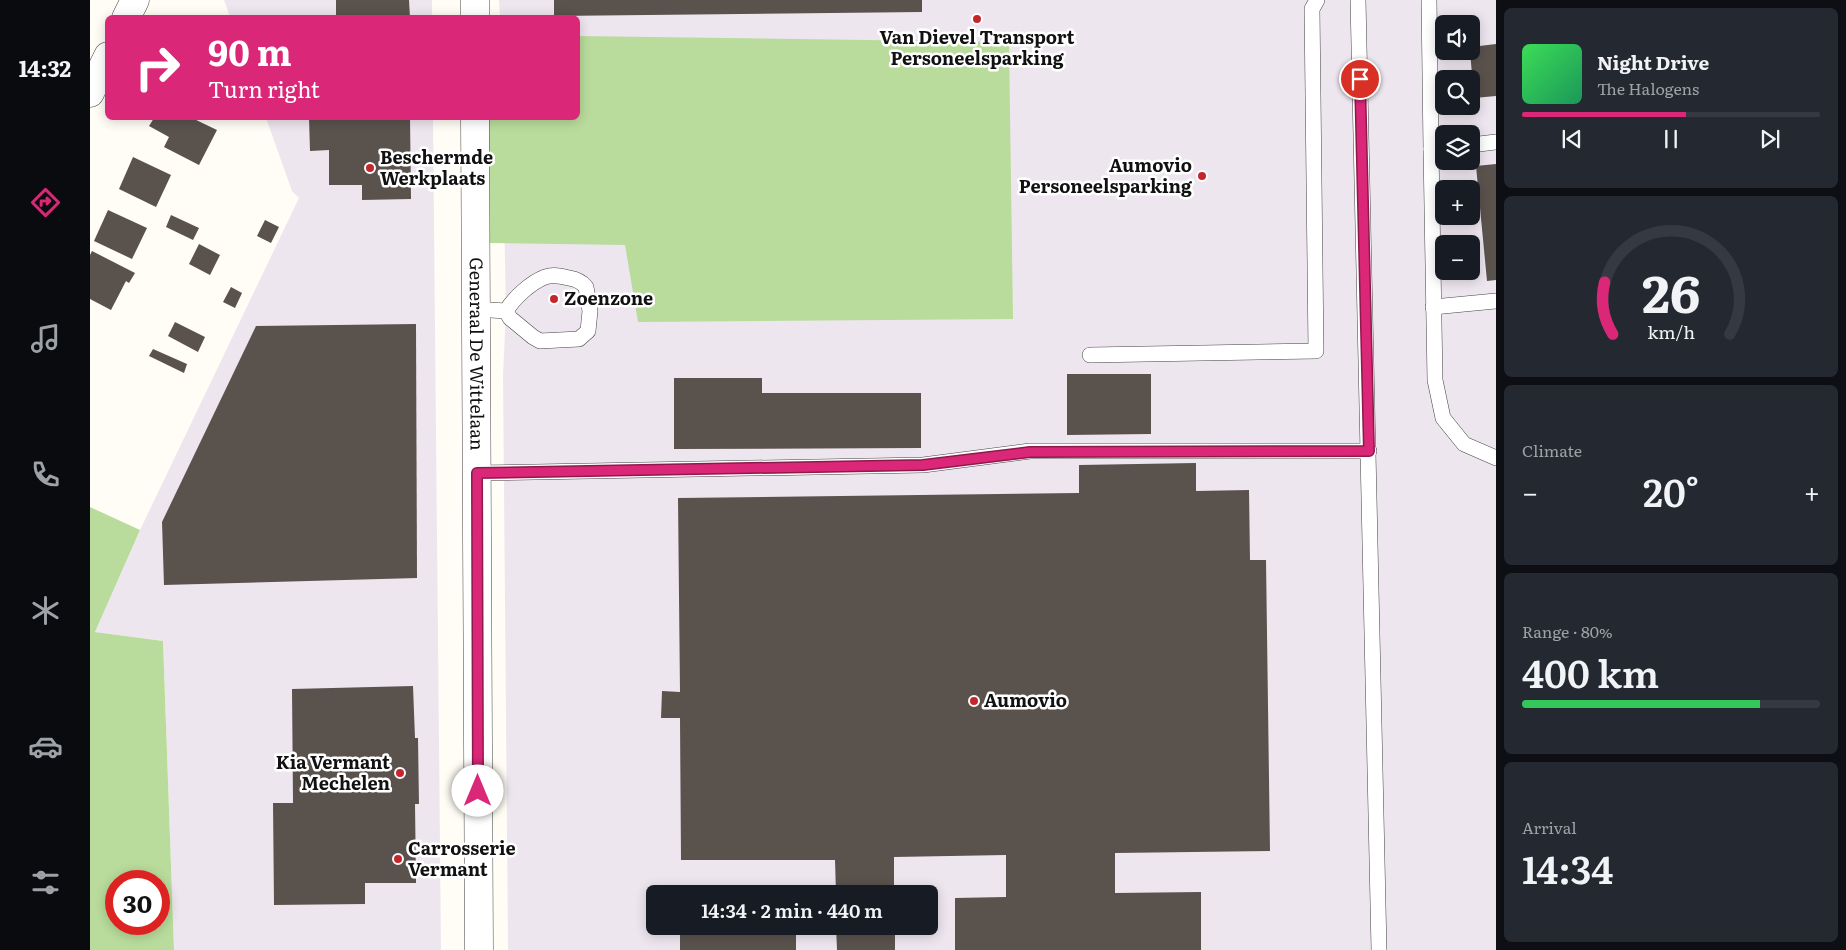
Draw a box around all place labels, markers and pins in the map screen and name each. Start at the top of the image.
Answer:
marker: Van Dievel Transport Personeelsparking [971,13,983,25]
place label: Van Dievel Transport Personeelsparking [880,23,1075,71]
pin [1339,58,1381,100]
place label: Beschermde Werkplaats [380,143,493,191]
place label: Aumovio Personeelsparking [1019,151,1193,199]
marker: Beschermde Werkplaats [364,162,376,174]
marker: Aumovio Personeelsparking [1196,170,1208,182]
place label: Zoenzone [564,284,653,311]
marker: Zoenzone [548,293,560,305]
place label: Aumovio [984,686,1067,713]
marker: Aumovio [968,695,980,707]
place label: Kia Vermant Mechelen [276,748,390,796]
marker: Kia Vermant Mechelen [394,767,406,779]
place label: Carrosserie Vermant [408,834,516,882]
marker: Carrosserie Vermant [392,853,404,865]

